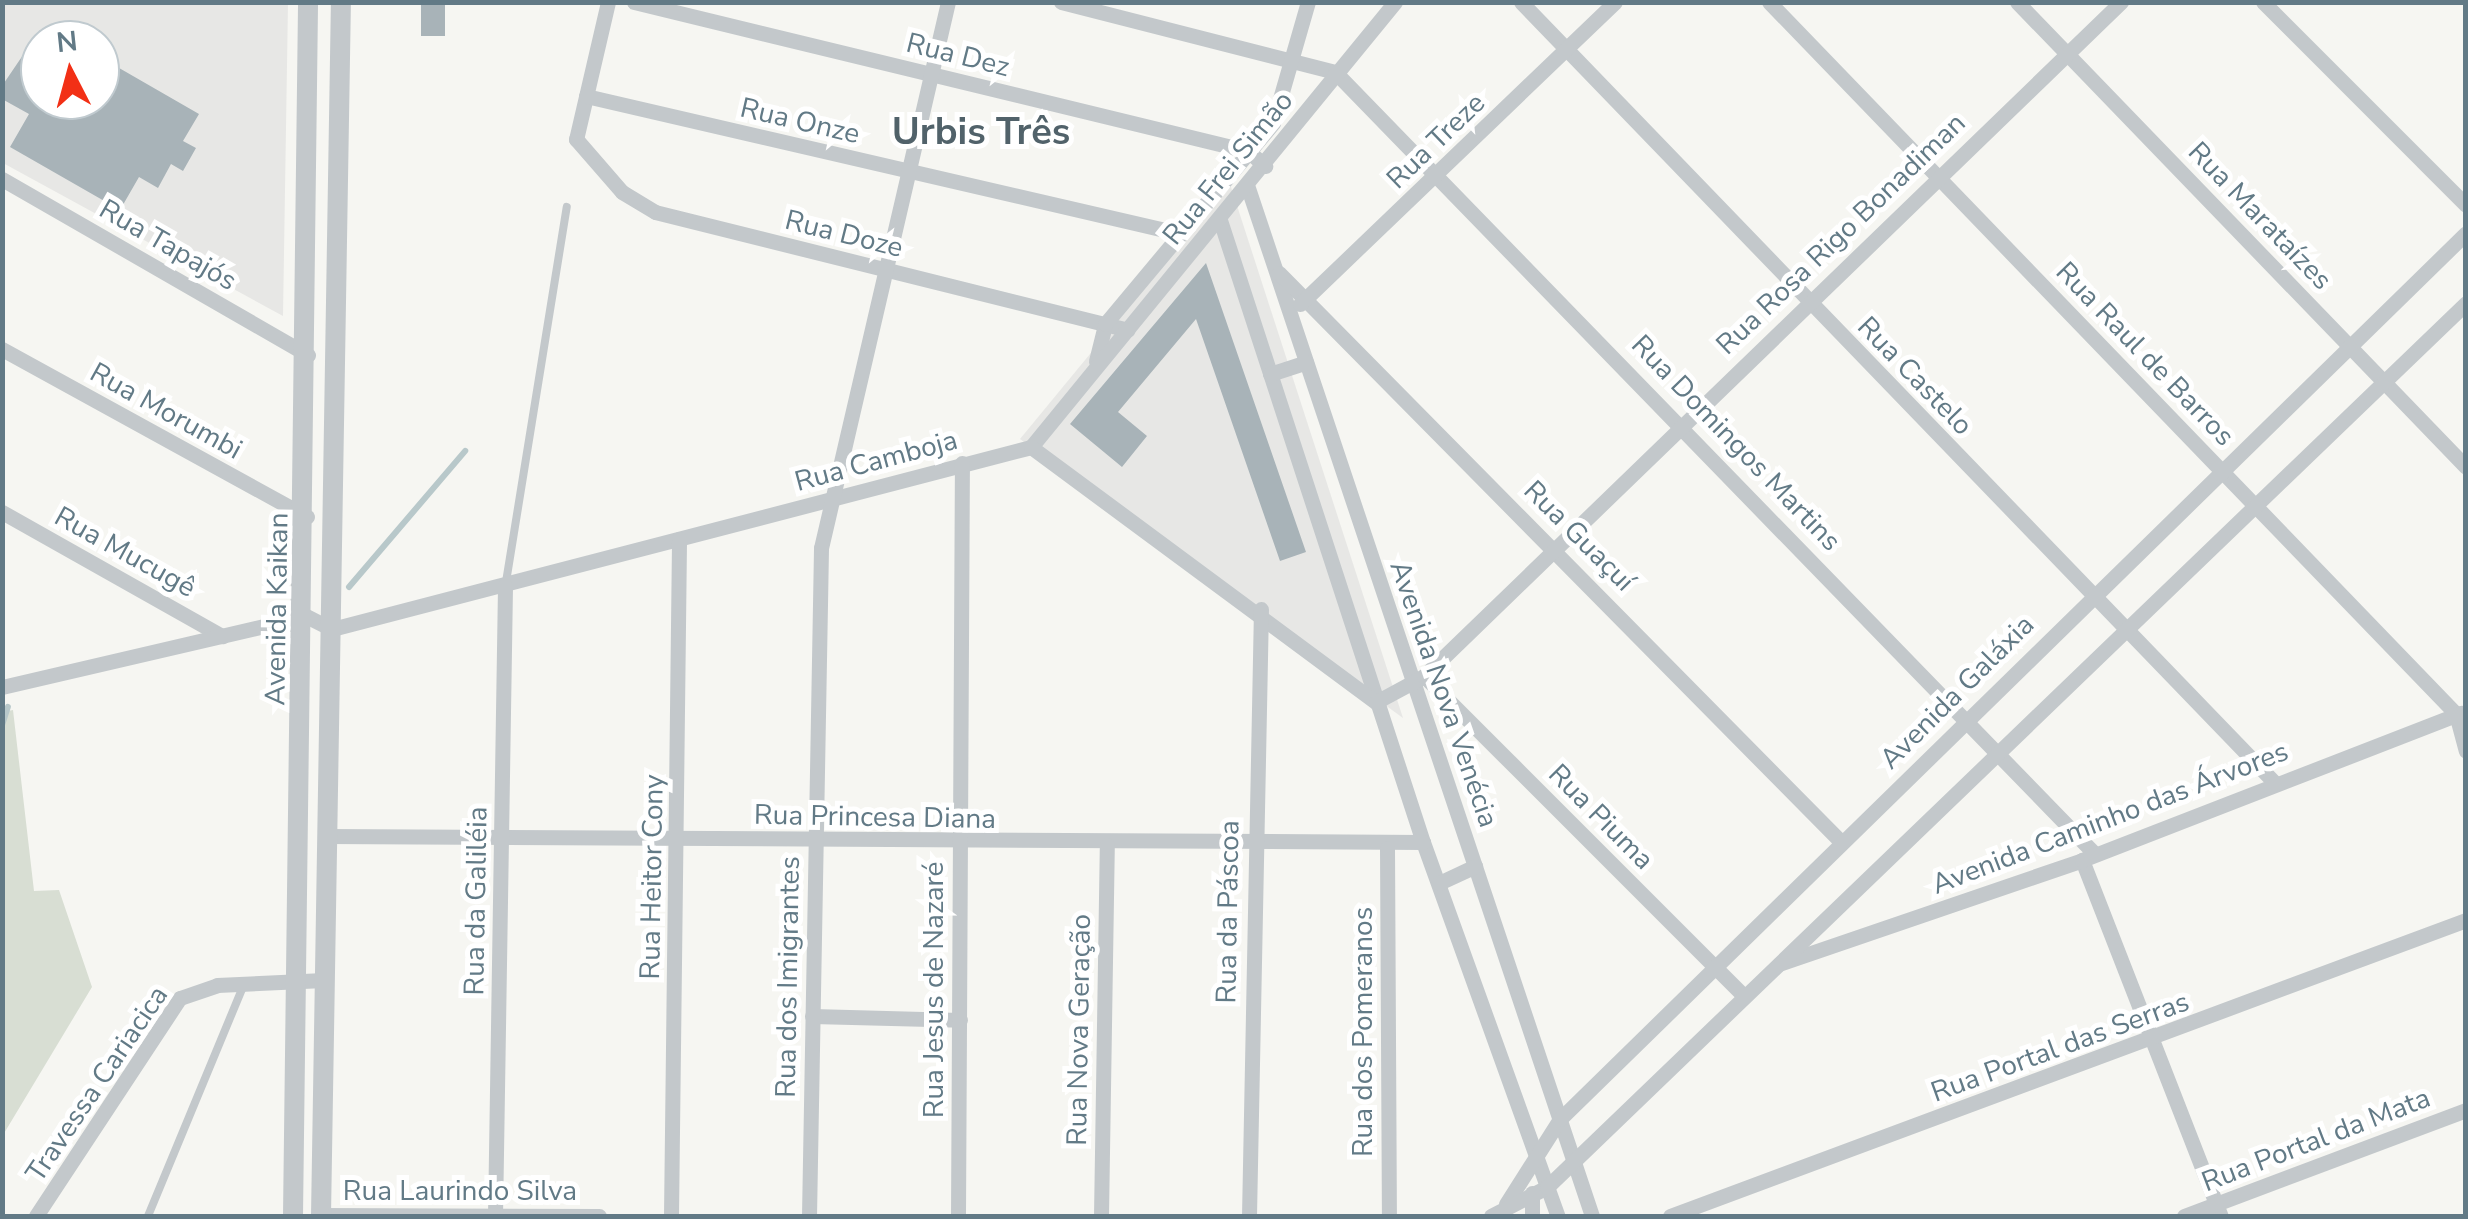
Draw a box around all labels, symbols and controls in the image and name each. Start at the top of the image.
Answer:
north arrow [20,20,120,120]
text: N [55,22,79,62]
street label: Rua Dez [903,26,1013,84]
street label: Rua Frei Simão [1156,84,1300,252]
street label: Rua Treze [1380,86,1492,196]
street label: Rua Onze [737,91,863,151]
street label: Rua Rosa Rigo Bonadiman [1710,106,1972,362]
district label: Urbis Três [892,109,1070,155]
street label: Rua Marataízes [2181,135,2339,297]
street label: Rua Tapajós [93,192,243,298]
street label: Rua Doze [782,203,906,265]
street label: Rua Raul de Barros [2049,255,2241,453]
street label: Rua Castelo [1850,310,1980,442]
street label: Rua Domingos Martins [1624,328,1848,558]
street label: Rua Morumbi [84,355,248,467]
street label: Rua Camboja [791,423,961,499]
street label: Rua Guaçuí [1517,474,1641,598]
street label: Rua Mucugê [49,499,201,605]
street label: Avenida Kaikan [259,512,295,706]
street label: Avenida Nova Venécia [1383,556,1505,832]
street label: Avenida Galáxia [1873,608,2041,776]
street label: Avenida Caminho das Árvores [1927,734,2293,902]
street label: Rua Piuma [1541,757,1661,877]
street label: Rua Heitor Cony [633,774,671,980]
street label: Rua Princesa Diana [754,798,996,836]
street label: Rua da Galiléia [458,806,494,996]
street label: Rua da Páscoa [1210,820,1246,1004]
street label: Rua dos Imigrantes [769,856,807,1098]
street label: Rua Jesus de Nazaré [917,862,951,1118]
street label: Rua dos Pomeranos [1346,907,1380,1157]
street label: Rua Nova Geração [1060,914,1098,1146]
street label: Travessa Cariacica [19,980,175,1188]
street label: Rua Portal das Serras [1926,985,2194,1109]
street label: Rua Portal da Mata [2197,1081,2435,1199]
street label: Rua Laurindo Silva [343,1174,577,1208]

